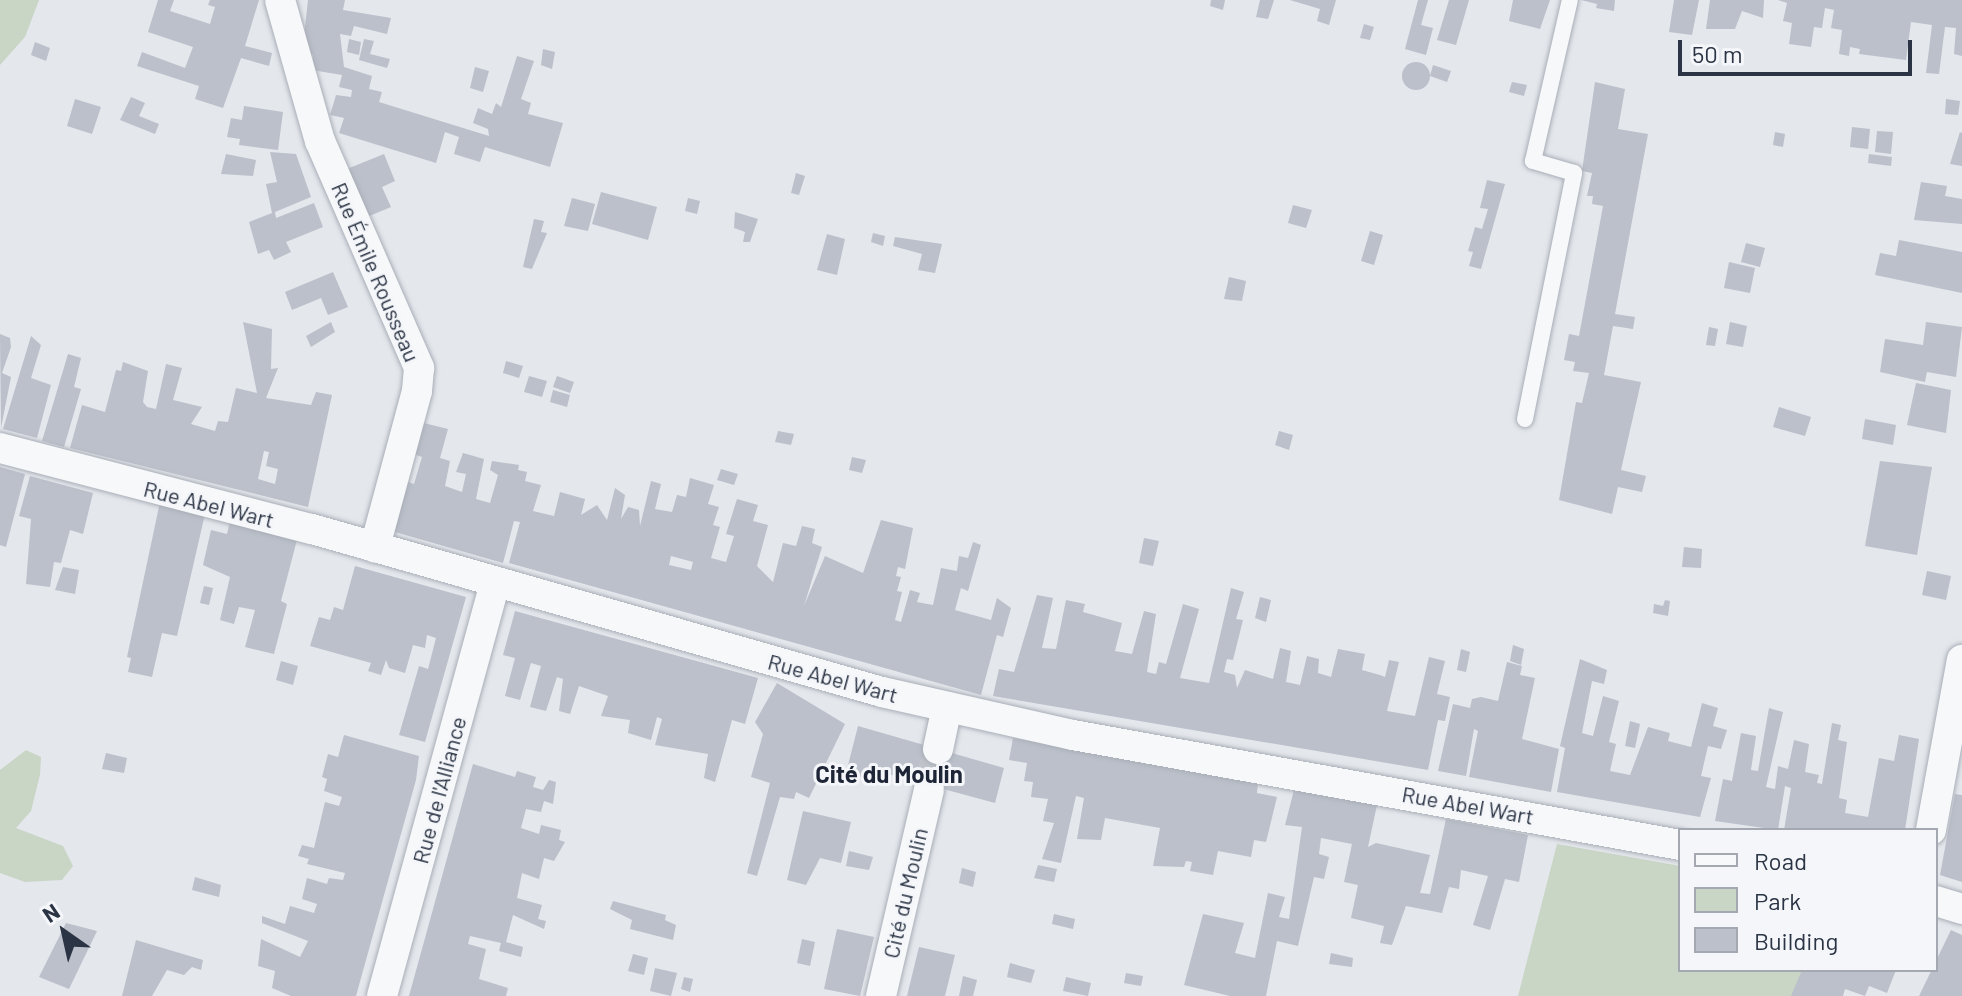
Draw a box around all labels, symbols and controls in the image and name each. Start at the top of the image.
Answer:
scale bar [1682,24,1916,74]
text: 50 m [1692,39,1743,68]
street label: Rue Émile Rousseau [326,178,426,366]
street label: Rue Abel Wart [141,475,277,533]
street label: Rue Abel Wart [765,648,901,708]
street label: Rue de l'Alliance [407,714,471,866]
district label: Cité du Moulin [815,760,963,788]
street label: Rue Abel Wart [1400,780,1536,830]
street label: Cité du Moulin [877,825,933,961]
legend [1678,828,1938,972]
text: Road [1754,846,1807,875]
text: Park [1754,886,1801,915]
north arrow [24,892,104,972]
text: N [37,897,64,927]
text: Building [1754,926,1838,955]

